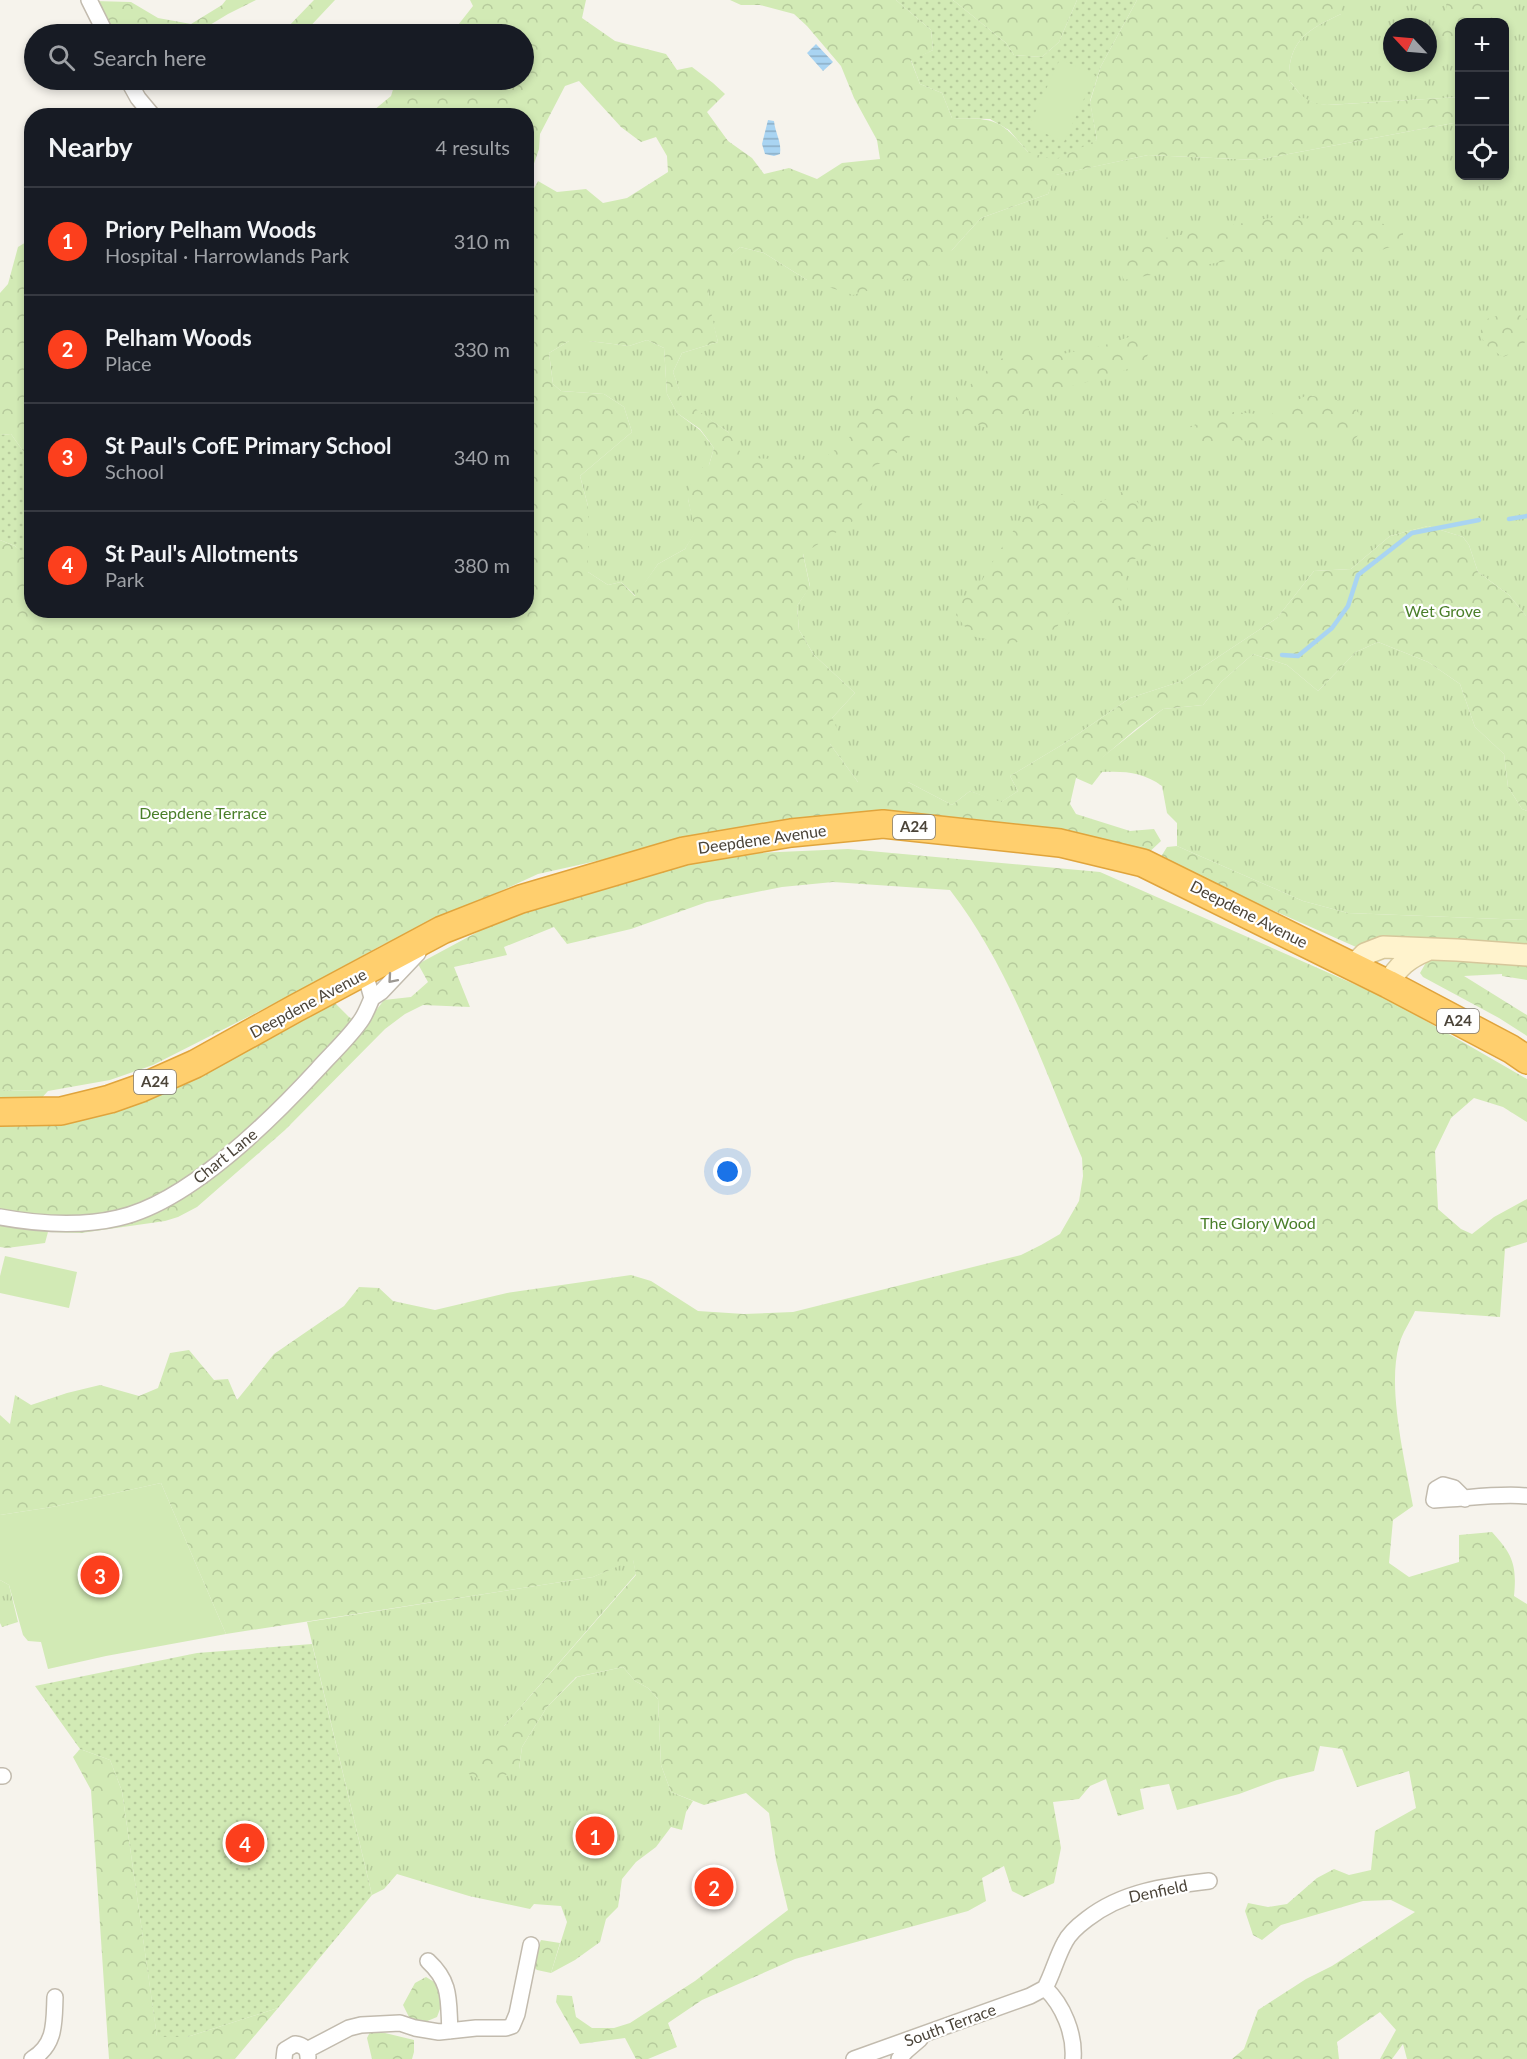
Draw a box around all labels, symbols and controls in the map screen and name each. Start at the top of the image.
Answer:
north arrow [1383,18,1437,72]
map controls [1455,18,1509,180]
button: + [1455,18,1509,72]
search box [24,24,534,90]
icon: search [45,41,78,74]
text: Search here [93,44,206,71]
button: − [1455,72,1509,126]
button: locate [1455,126,1509,180]
text: Nearby [48,131,133,163]
text: 4 results [435,135,510,159]
text: Priory Pelham Woods [105,216,316,243]
text: 1 [62,229,73,253]
text: 310 m [454,229,510,253]
text: Hospital · Harrowlands Park [105,243,349,267]
text: Pelham Woods [105,324,252,351]
text: 2 [62,337,73,361]
text: 330 m [454,337,510,361]
text: Place [105,351,152,375]
text: St Paul's CofE Primary School [105,432,392,459]
text: 3 [62,445,73,469]
text: 340 m [454,445,510,469]
text: School [105,459,164,483]
text: St Paul's Allotments [105,540,298,567]
text: 4 [62,553,73,577]
text: 380 m [454,553,510,577]
text: Park [105,567,144,591]
park label: Wet Grove [1405,601,1481,620]
park label: Deepdene Terrace [139,803,267,822]
road number: A24 [893,815,935,839]
street label: Deepdene Avenue [697,820,827,857]
street label: Deepdene Avenue [1187,876,1311,951]
street label: Deepdene Avenue [246,964,369,1041]
one-way arrow [388,972,399,983]
road number: A24 [1437,1009,1479,1033]
road number: A24 [134,1070,176,1094]
street label: Chart Lane [189,1124,260,1187]
your location [713,1157,742,1186]
park label: The Glory Wood [1200,1213,1316,1232]
pin: 3 [80,1552,120,1598]
pin: 1 [576,1814,614,1858]
pin: 4 [226,1820,264,1866]
pin: 2 [694,1864,734,1910]
street label: Denfield [1127,1875,1189,1906]
street label: South Terrace [901,1999,998,2050]

